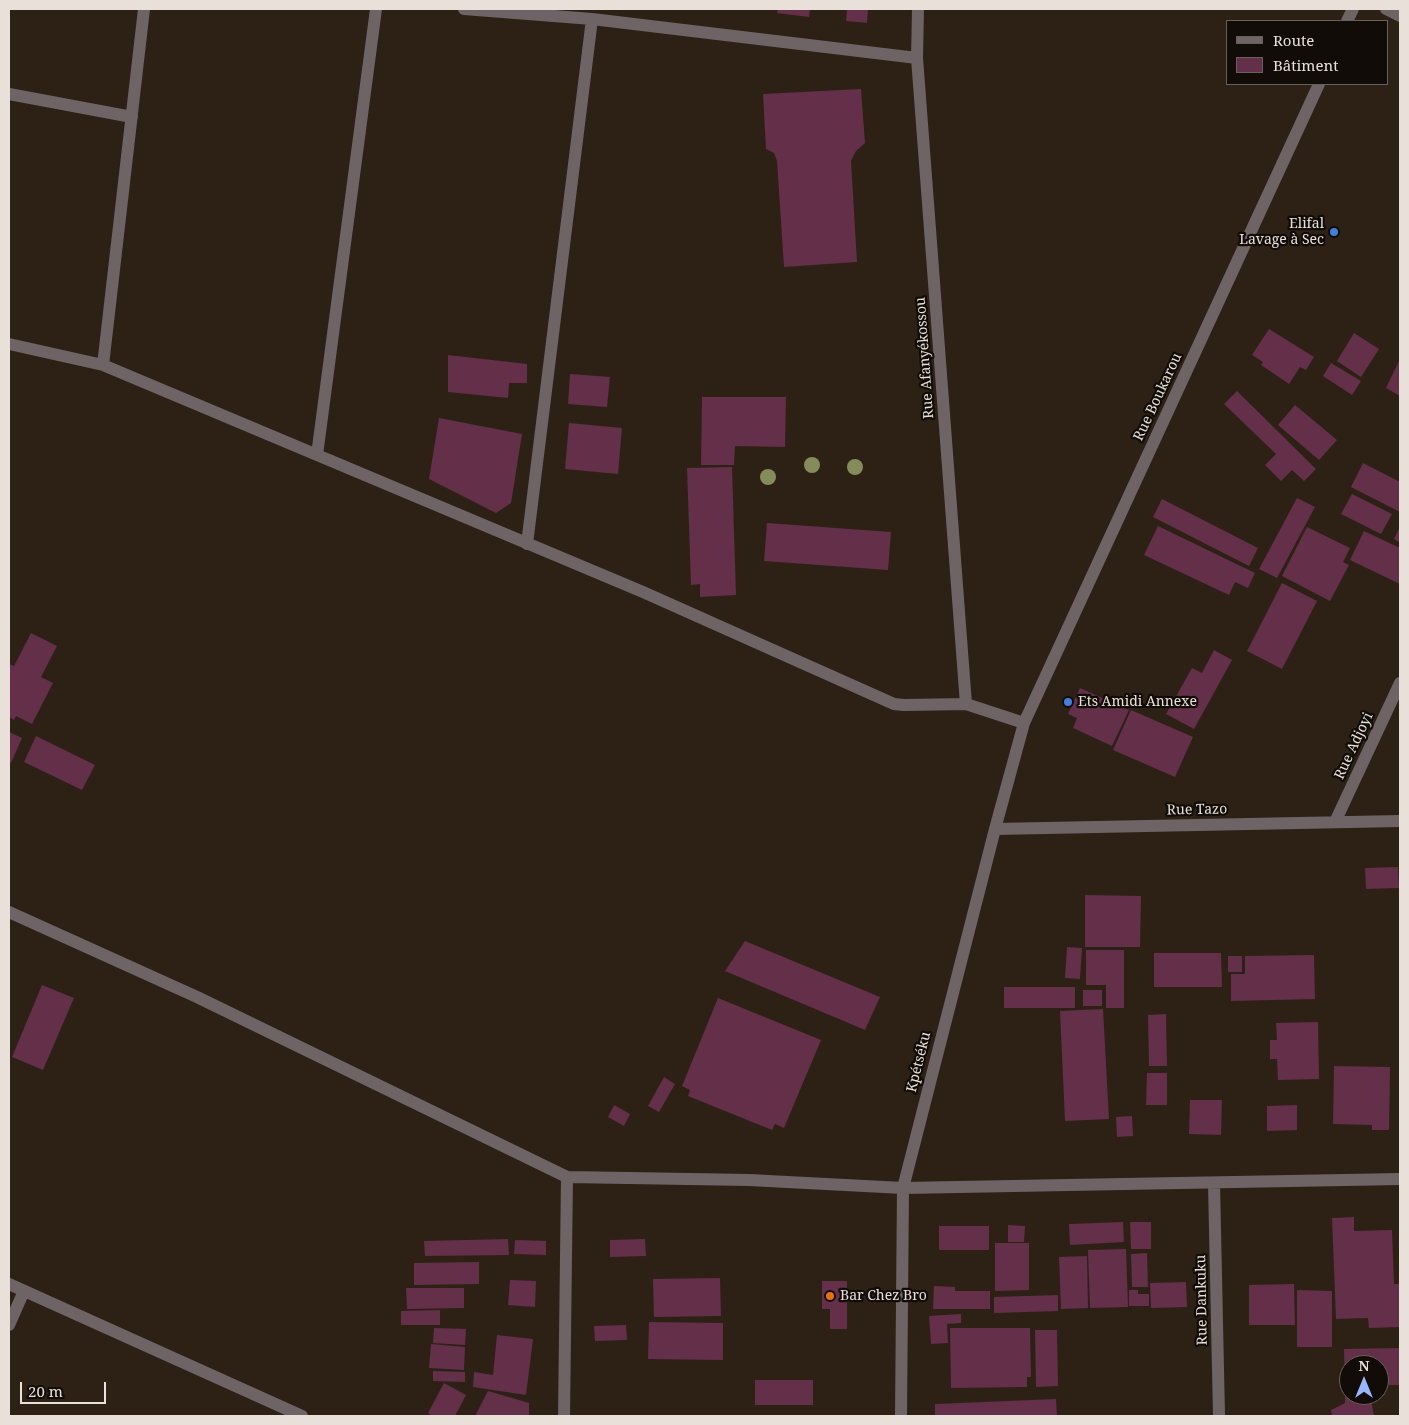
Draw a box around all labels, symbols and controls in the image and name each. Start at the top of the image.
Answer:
legend [1226,20,1389,85]
text: Route [1273,30,1314,50]
text: Bâtiment [1273,55,1339,75]
place label: Elifal Lavage à Sec [1239,216,1324,248]
marker: Elifal Lavage à Sec [1328,226,1340,238]
street label: Rue Afanyékossou [912,297,938,419]
street label: Rue Boukarou [1130,350,1186,444]
place label: Ets Amidi Annexe [1078,694,1197,710]
marker: Ets Amidi Annexe [1062,696,1074,708]
street label: Rue Adjoyi [1331,710,1377,782]
street label: Rue Tazo [1167,801,1227,819]
street label: Kpétséku [903,1030,935,1094]
street label: Rue Dankuku [1193,1255,1211,1345]
place label: Bar Chez Bro [840,1288,927,1304]
marker: Bar Chez Bro [824,1290,836,1302]
north arrow [1339,1355,1389,1405]
text: N [1358,1356,1370,1375]
scale bar [22,1372,109,1404]
text: 20 m [28,1381,63,1401]

